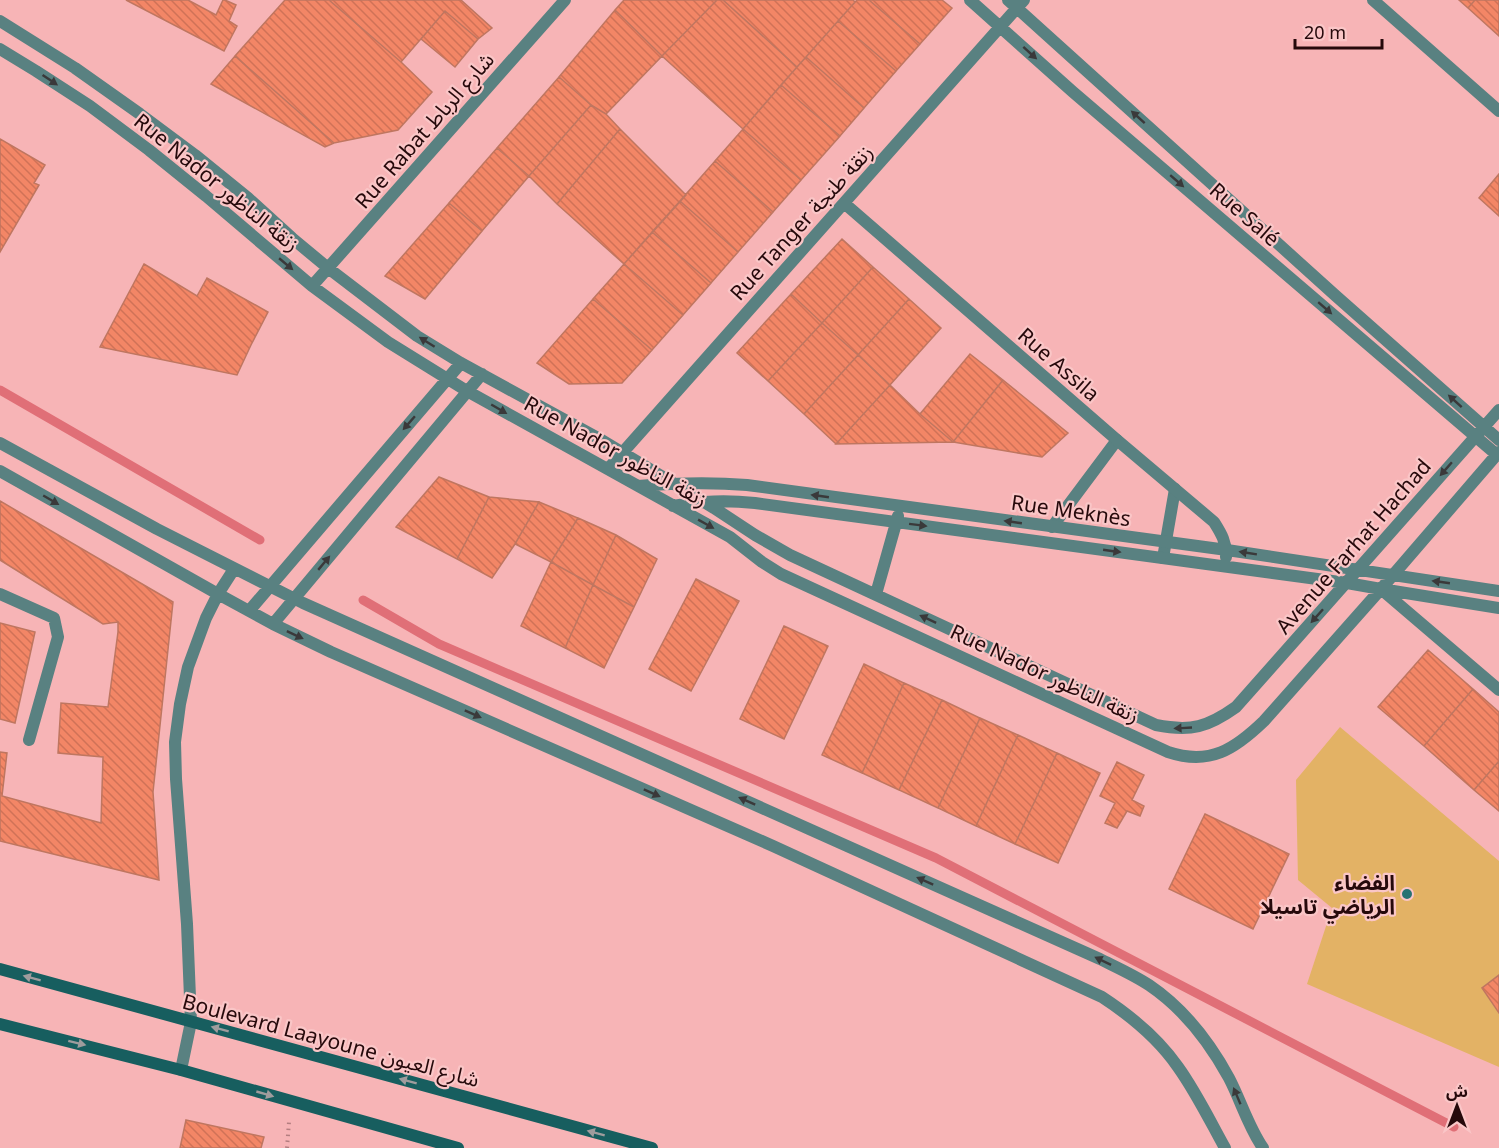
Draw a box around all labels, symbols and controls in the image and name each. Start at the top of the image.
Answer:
scale bar [1295,12,1382,50]
text: 20 m [1304,20,1346,44]
street label: Rue Rabat شارع الرباط [348,46,501,216]
one-way arrow [1022,46,1037,60]
one-way arrow [41,74,58,85]
street label: Rue Nador زنقة الناظور [128,107,306,257]
one-way arrow [1131,111,1146,124]
street label: Rue Tanger زنقة طنجة [723,138,879,306]
one-way arrow [1169,174,1184,187]
street label: Rue Salé [1204,176,1286,252]
one-way arrow [278,257,293,270]
one-way arrow [1317,301,1332,314]
street label: Rue Assila [1012,321,1106,407]
one-way arrow [419,336,435,347]
street label: Rue Nador زنقة الناظور [519,389,713,513]
one-way arrow [1448,395,1463,408]
one-way arrow [491,403,507,414]
one-way arrow [403,415,416,430]
street label: Avenue Farhat Hachad [1269,452,1437,640]
one-way arrow [1439,462,1453,477]
street label: Rue Meknès [1009,488,1133,532]
one-way arrow [811,491,830,500]
one-way arrow [43,495,60,505]
one-way arrow [1004,517,1023,526]
one-way arrow [698,519,715,529]
one-way arrow [909,520,928,529]
one-way arrow [1102,546,1121,555]
one-way arrow [1239,549,1258,558]
one-way arrow [317,555,330,571]
one-way arrow [1431,578,1450,587]
one-way arrow [1311,608,1324,624]
one-way arrow [920,614,937,623]
street label: Rue Nador زنقة الناظور [946,617,1144,729]
one-way arrow [286,630,303,639]
one-way arrow [464,710,482,719]
one-way arrow [1174,723,1193,732]
one-way arrow [643,788,660,797]
one-way arrow [739,797,756,806]
place label: الفضاء الرياضي تاسيلا [1260,868,1395,924]
one-way arrow [916,876,934,886]
marker: الفضاء الرياضي تاسيلا [1400,887,1414,901]
one-way arrow [1095,956,1112,965]
one-way arrow [23,973,41,982]
street label: Boulevard Laayoune شارع العيون [179,987,483,1095]
one-way arrow [211,1024,229,1034]
one-way arrow [68,1039,86,1049]
one-way arrow [399,1076,417,1085]
north arrow [1427,1076,1487,1136]
text: ش [1446,1080,1468,1102]
one-way arrow [1232,1087,1241,1105]
one-way arrow [256,1090,274,1099]
one-way arrow [587,1127,605,1137]

